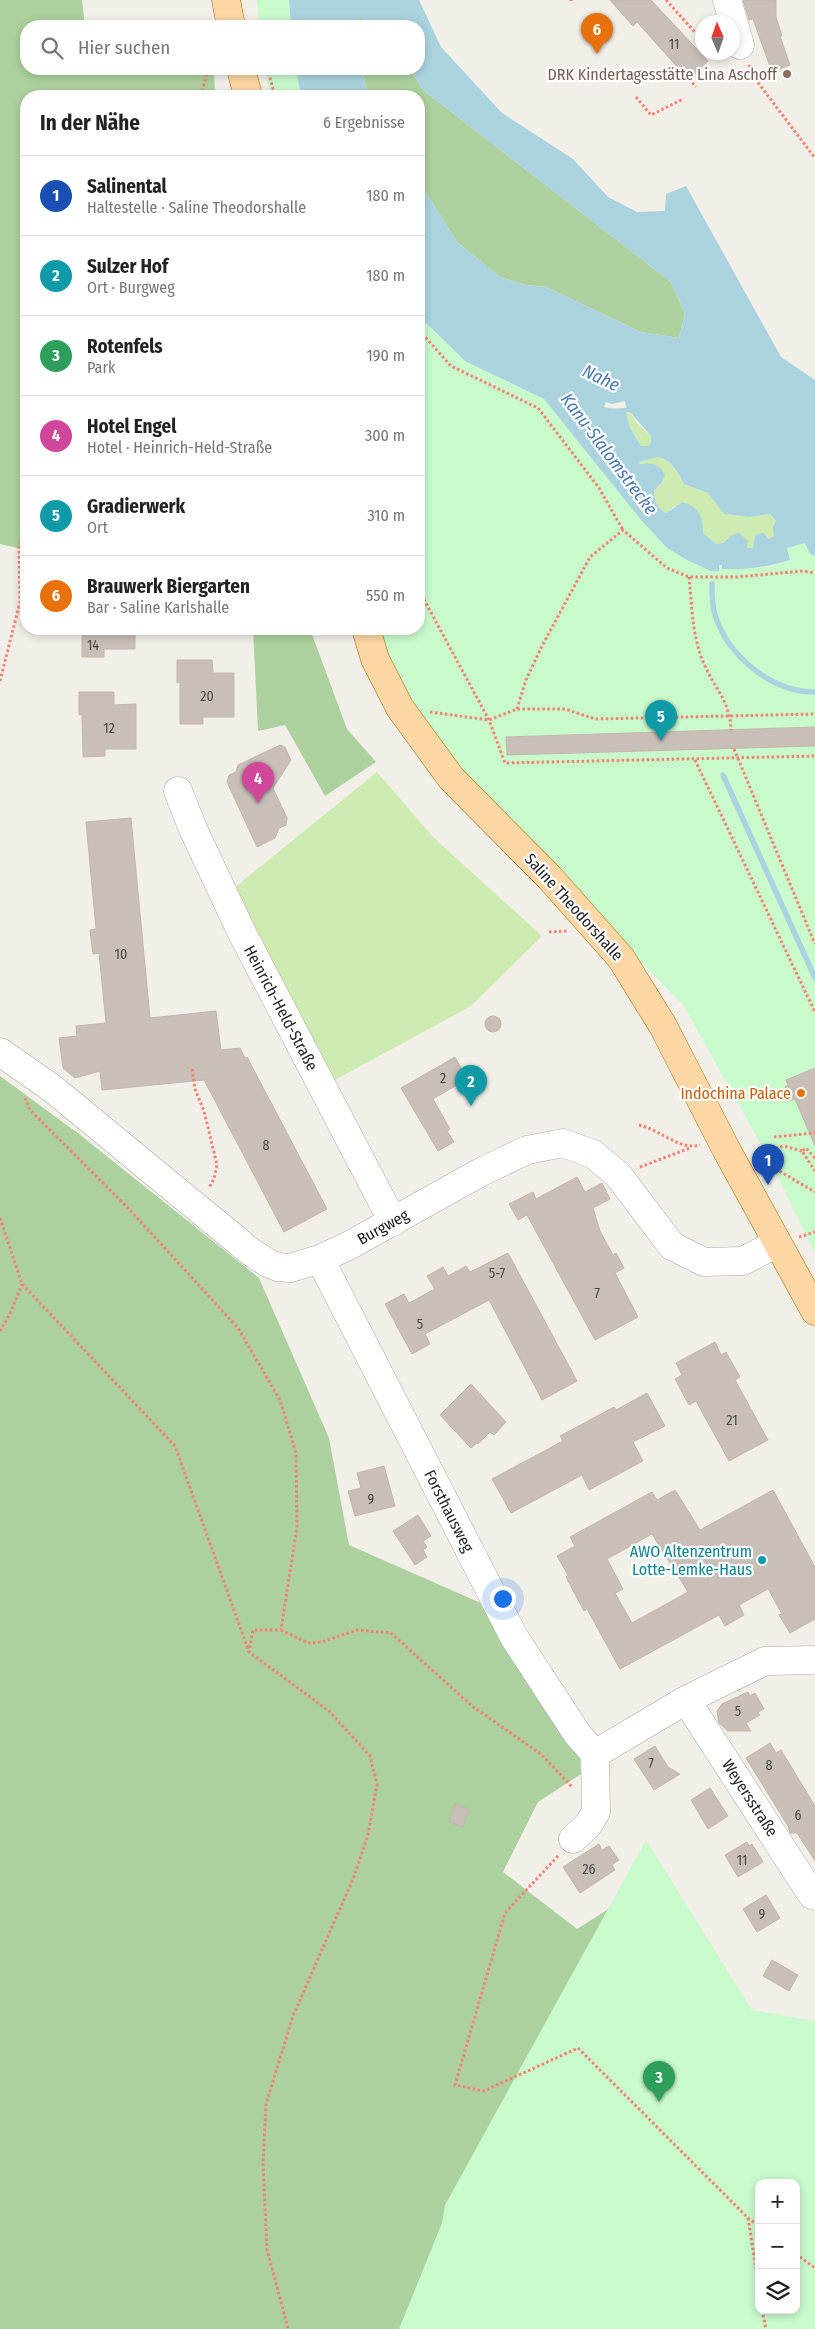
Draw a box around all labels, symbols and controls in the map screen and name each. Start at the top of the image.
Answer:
pin: 6 [581,13,613,54]
north arrow [695,15,740,60]
search box [20,20,425,75]
icon: search [38,34,66,62]
text: Hier suchen [78,36,170,59]
house number: 11 [669,36,679,53]
place label: DRK Kindertagesstätte Lina Aschoff [548,65,778,84]
marker: DRK Kindertagesstätte Lina Aschoff [781,68,793,80]
text: In der Nähe [40,110,140,136]
text: 6 Ergebnisse [323,113,405,132]
text: Salinental [87,175,167,198]
text: 1 [53,186,59,205]
text: 180 m [366,186,405,205]
text: Haltestelle · Saline Theodorshalle [87,198,306,217]
text: Sulzer Hof [87,255,168,278]
text: 2 [52,266,60,285]
text: 180 m [366,266,405,285]
text: Ort · Burgweg [87,278,175,297]
text: Rotenfels [87,335,163,358]
text: 3 [52,346,60,365]
text: 190 m [367,346,405,365]
text: Park [87,358,115,377]
water label: Nahe [579,360,623,396]
water label: Kanu-Slalomstrecke [556,389,662,520]
text: Hotel Engel [87,415,176,438]
text: 4 [52,426,60,445]
text: 300 m [365,426,405,445]
text: Hotel · Heinrich-Held-Straße [87,438,272,457]
text: Gradierwerk [87,495,185,518]
text: 5 [52,506,60,525]
text: 310 m [368,506,405,525]
text: Ort [87,518,108,537]
text: Brauwerk Biergarten [87,575,250,598]
text: 6 [52,586,60,605]
text: 550 m [366,586,405,605]
text: Bar · Saline Karlshalle [87,598,229,617]
house number: 14 [87,637,99,654]
house number: 20 [200,688,214,705]
pin: 5 [645,700,677,741]
house number: 12 [103,720,115,737]
pin: 4 [242,762,274,803]
street label: Saline Theodorshalle [521,849,627,965]
street label: Heinrich-Held-Straße [240,942,322,1074]
house number: 10 [115,946,127,963]
pin: 2 [455,1065,487,1106]
house number: 2 [440,1070,446,1087]
place label: Indochina Palace [680,1084,791,1103]
marker: Indochina Palace [795,1087,807,1099]
house number: 8 [263,1137,270,1154]
pin: 1 [752,1144,784,1185]
street label: Burgweg [354,1205,412,1249]
house number: 5-7 [489,1265,506,1282]
house number: 7 [594,1285,600,1302]
house number: 5 [417,1316,423,1333]
house number: 21 [726,1412,738,1429]
street label: Forsthausweg [420,1467,478,1556]
house number: 9 [368,1491,375,1508]
place label: AWO Altenzentrum Lotte-Lemke-Haus [630,1542,752,1579]
marker: AWO Altenzentrum Lotte-Lemke-Haus [756,1554,768,1566]
your location [490,1586,516,1612]
house number: 5 [735,1703,741,1720]
house number: 7 [648,1755,654,1772]
street label: Weyersstraße [718,1756,782,1840]
house number: 8 [766,1757,773,1774]
house number: 6 [795,1807,802,1824]
house number: 11 [737,1852,747,1869]
house number: 26 [582,1861,596,1878]
house number: 9 [759,1906,766,1923]
pin: 3 [643,2061,675,2102]
map controls [755,2179,800,2314]
button: + [755,2179,800,2224]
button: − [755,2224,800,2269]
button: layers [755,2269,800,2314]

